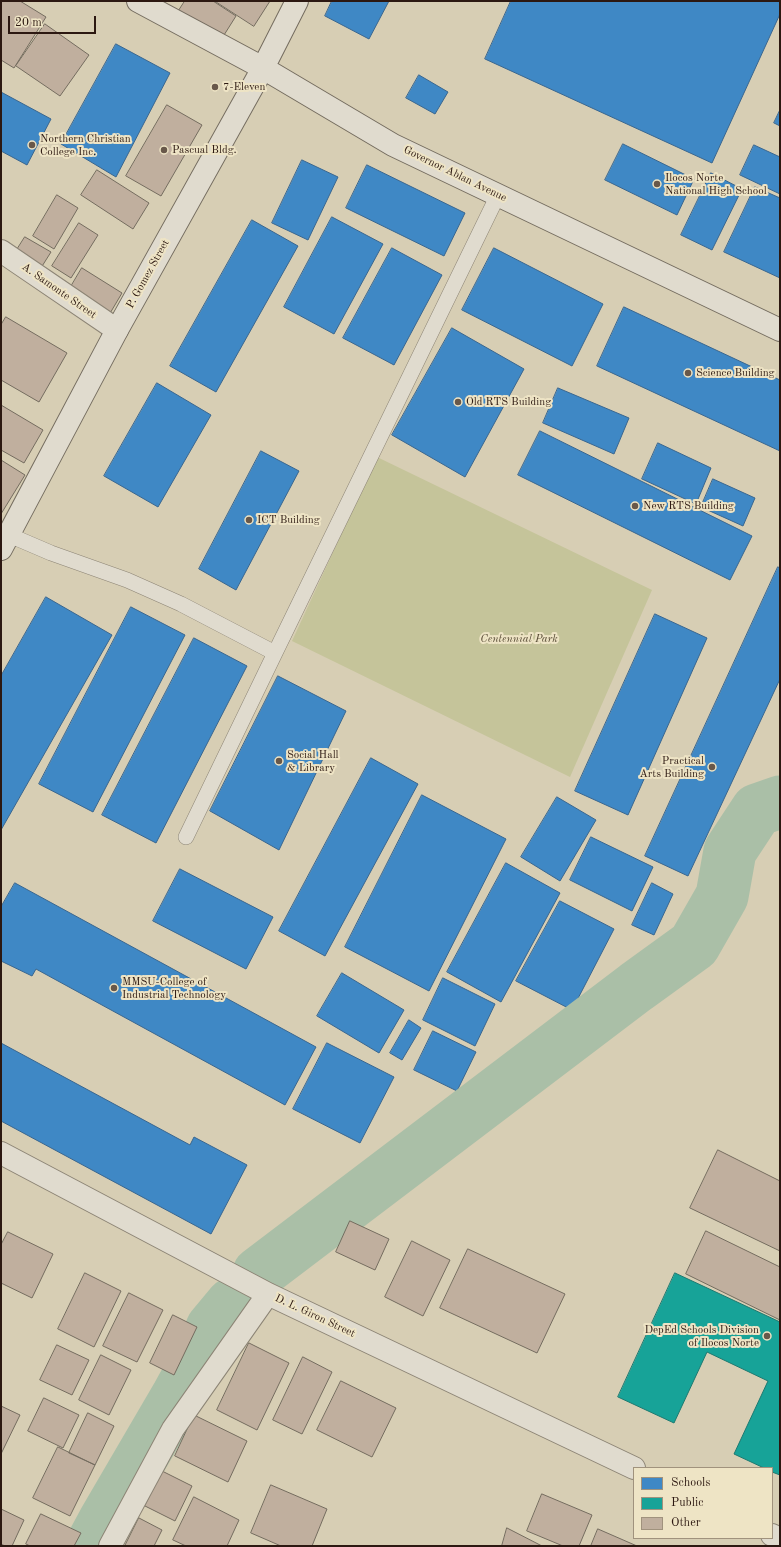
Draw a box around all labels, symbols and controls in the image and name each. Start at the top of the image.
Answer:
scale bar [10,8,98,34]
text: 20 m [15,17,42,29]
place label: 7-Eleven [223,80,265,94]
marker: 7-Eleven [210,82,220,92]
place label: Northern Christian College Inc. [40,132,131,158]
marker: Northern Christian College Inc. [27,140,37,150]
place label: Pascual Bldg. [172,143,237,157]
street label: Governor Ablan Avenue [401,143,509,205]
marker: Pascual Bldg. [159,145,169,155]
place label: Ilocos Norte National High School [665,171,767,197]
marker: Ilocos Norte National High School [652,179,662,189]
street label: P. Gomez Street [124,237,172,311]
street label: A. Samonte Street [19,260,99,322]
place label: Science Building [696,366,775,380]
marker: Science Building [683,368,693,378]
place label: Old RTS Building [466,395,551,409]
marker: Old RTS Building [453,397,463,407]
place label: New RTS Building [643,499,734,513]
marker: New RTS Building [630,501,640,511]
place label: ICT Building [257,513,320,527]
marker: ICT Building [244,515,254,525]
park label: Centennial Park [480,632,558,646]
place label: Social Hall & Library [287,748,339,774]
place label: Practical Arts Building [639,754,704,780]
marker: Social Hall & Library [274,756,284,766]
marker: Practical Arts Building [707,762,717,772]
place label: MMSU-College of Industrial Technology [122,975,226,1001]
marker: MMSU-College of Industrial Technology [109,983,119,993]
street label: D. L. Giron Street [273,1292,357,1340]
place label: DepEd Schools Division of Ilocos Norte [644,1323,759,1349]
marker: DepEd Schools Division of Ilocos Norte [762,1331,772,1341]
legend [633,1467,773,1539]
text: Schools [671,1477,711,1489]
text: Public [671,1497,703,1509]
text: Other [671,1517,701,1529]

